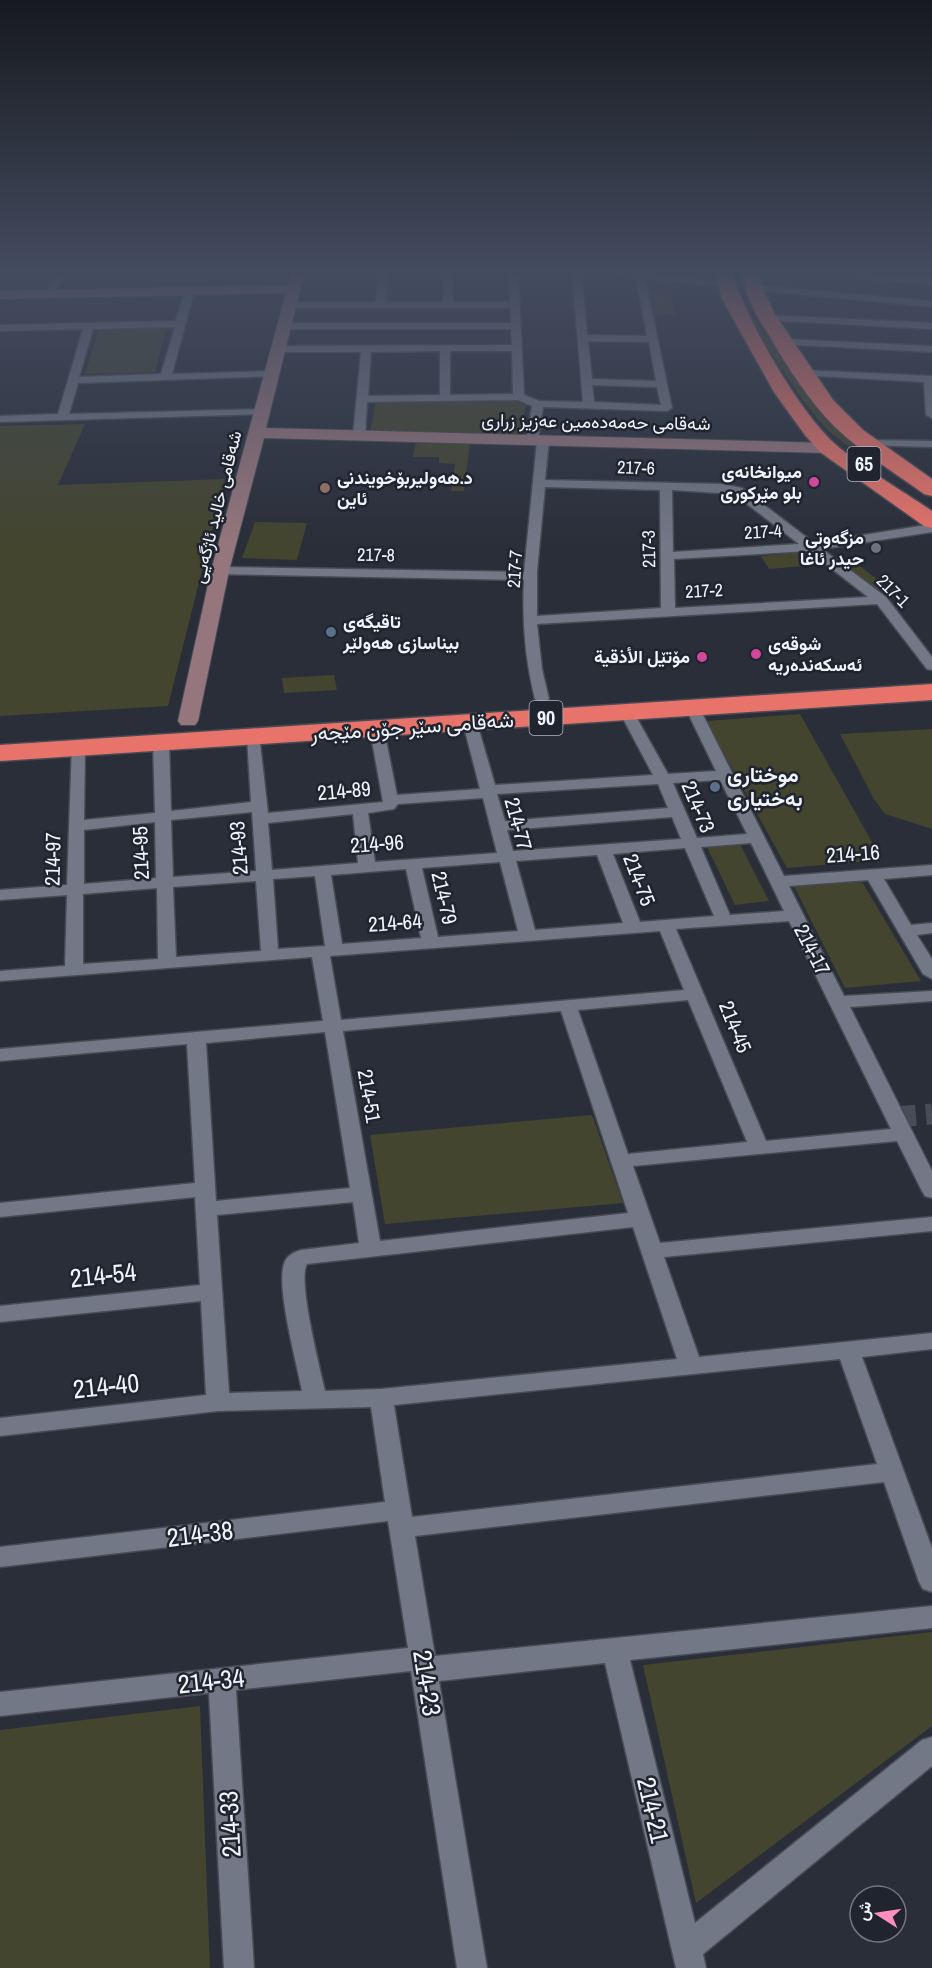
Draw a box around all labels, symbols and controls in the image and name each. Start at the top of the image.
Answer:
street label: شەقامی حەمەدەمین عەزیز زراری [481,407,711,436]
street label: شەقامی خالید ئاژگەیی [185,428,248,586]
road number: 65 [848,447,880,481]
street label: 217-6 [617,454,655,481]
place label: میوانخانەی بلو مێرکوری [720,459,802,505]
place label: د.هه‌ولیربۆخویندنی ئاین [337,465,473,511]
marker: میوانخانەی بلو مێرکوری [807,475,821,489]
marker: د.هه‌ولیربۆخویندنی ئاین [318,481,332,495]
street label: 217-4 [743,518,782,545]
place label: مزگەوتی حیدر ئاغا [800,525,864,571]
street label: 217-3 [636,530,661,568]
marker: مزگەوتی حیدر ئاغا [869,541,883,555]
street label: 217-8 [357,542,395,567]
street label: 217-7 [501,549,528,589]
street label: 217-1 [871,568,916,613]
street label: 217-2 [684,577,723,604]
place label: تاقیگەی بیناسازی هەولێر [342,609,459,655]
marker: تاقیگەی بیناسازی هەولێر [324,625,338,639]
place label: شوقەی ئەسکەندەریە [768,631,862,677]
place label: مۆتێل الأذقیة [594,644,690,669]
marker: شوقەی ئەسکەندەریە [749,647,763,661]
marker: مۆتێل الأذقیة [695,650,709,664]
road number: 90 [530,701,562,735]
street label: شەقامی سێر جۆن مێجەر [308,705,515,748]
place label: موختاری بە‌ختیاری [727,760,803,813]
street label: 214-89 [316,774,372,807]
street label: 214-73 [675,776,722,837]
marker: موختاری بە‌ختیاری [708,780,722,794]
street label: 214-77 [498,794,539,854]
street label: 214-93 [222,820,255,876]
street label: 214-95 [125,826,156,880]
street label: 214-96 [349,827,405,860]
street label: 214-97 [38,832,67,886]
street label: 214-16 [825,837,881,870]
street label: 214-75 [616,850,663,910]
street label: 214-79 [424,869,465,927]
street label: 214-64 [367,906,423,939]
street label: 214-17 [787,919,838,980]
street label: 214-45 [712,997,759,1057]
street label: 214-51 [351,1067,388,1125]
street label: 214-54 [68,1254,138,1295]
street label: 214-40 [71,1365,141,1406]
street label: 214-38 [165,1512,235,1555]
street label: 214-23 [405,1647,450,1718]
street label: 214-34 [176,1660,246,1701]
street label: 214-21 [629,1774,678,1846]
street label: 214-33 [210,1790,249,1858]
north arrow [848,1884,908,1944]
text: ش [851,1899,876,1923]

